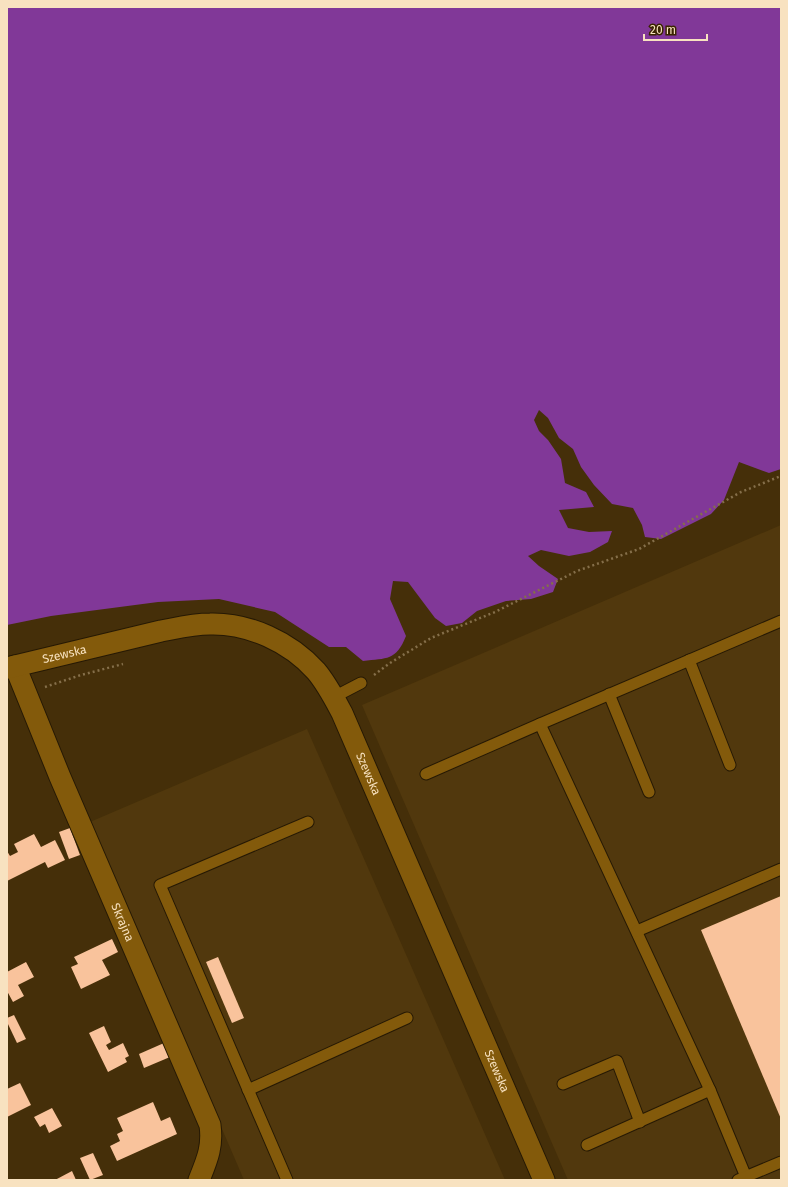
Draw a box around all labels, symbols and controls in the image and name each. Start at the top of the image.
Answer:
scale bar [644,16,707,42]
text: 20 m [650,23,676,37]
street label: Szewska [41,642,88,666]
street label: Szewska [353,750,384,797]
street label: Skrajna [108,901,137,944]
street label: Szewska [482,1048,512,1094]

